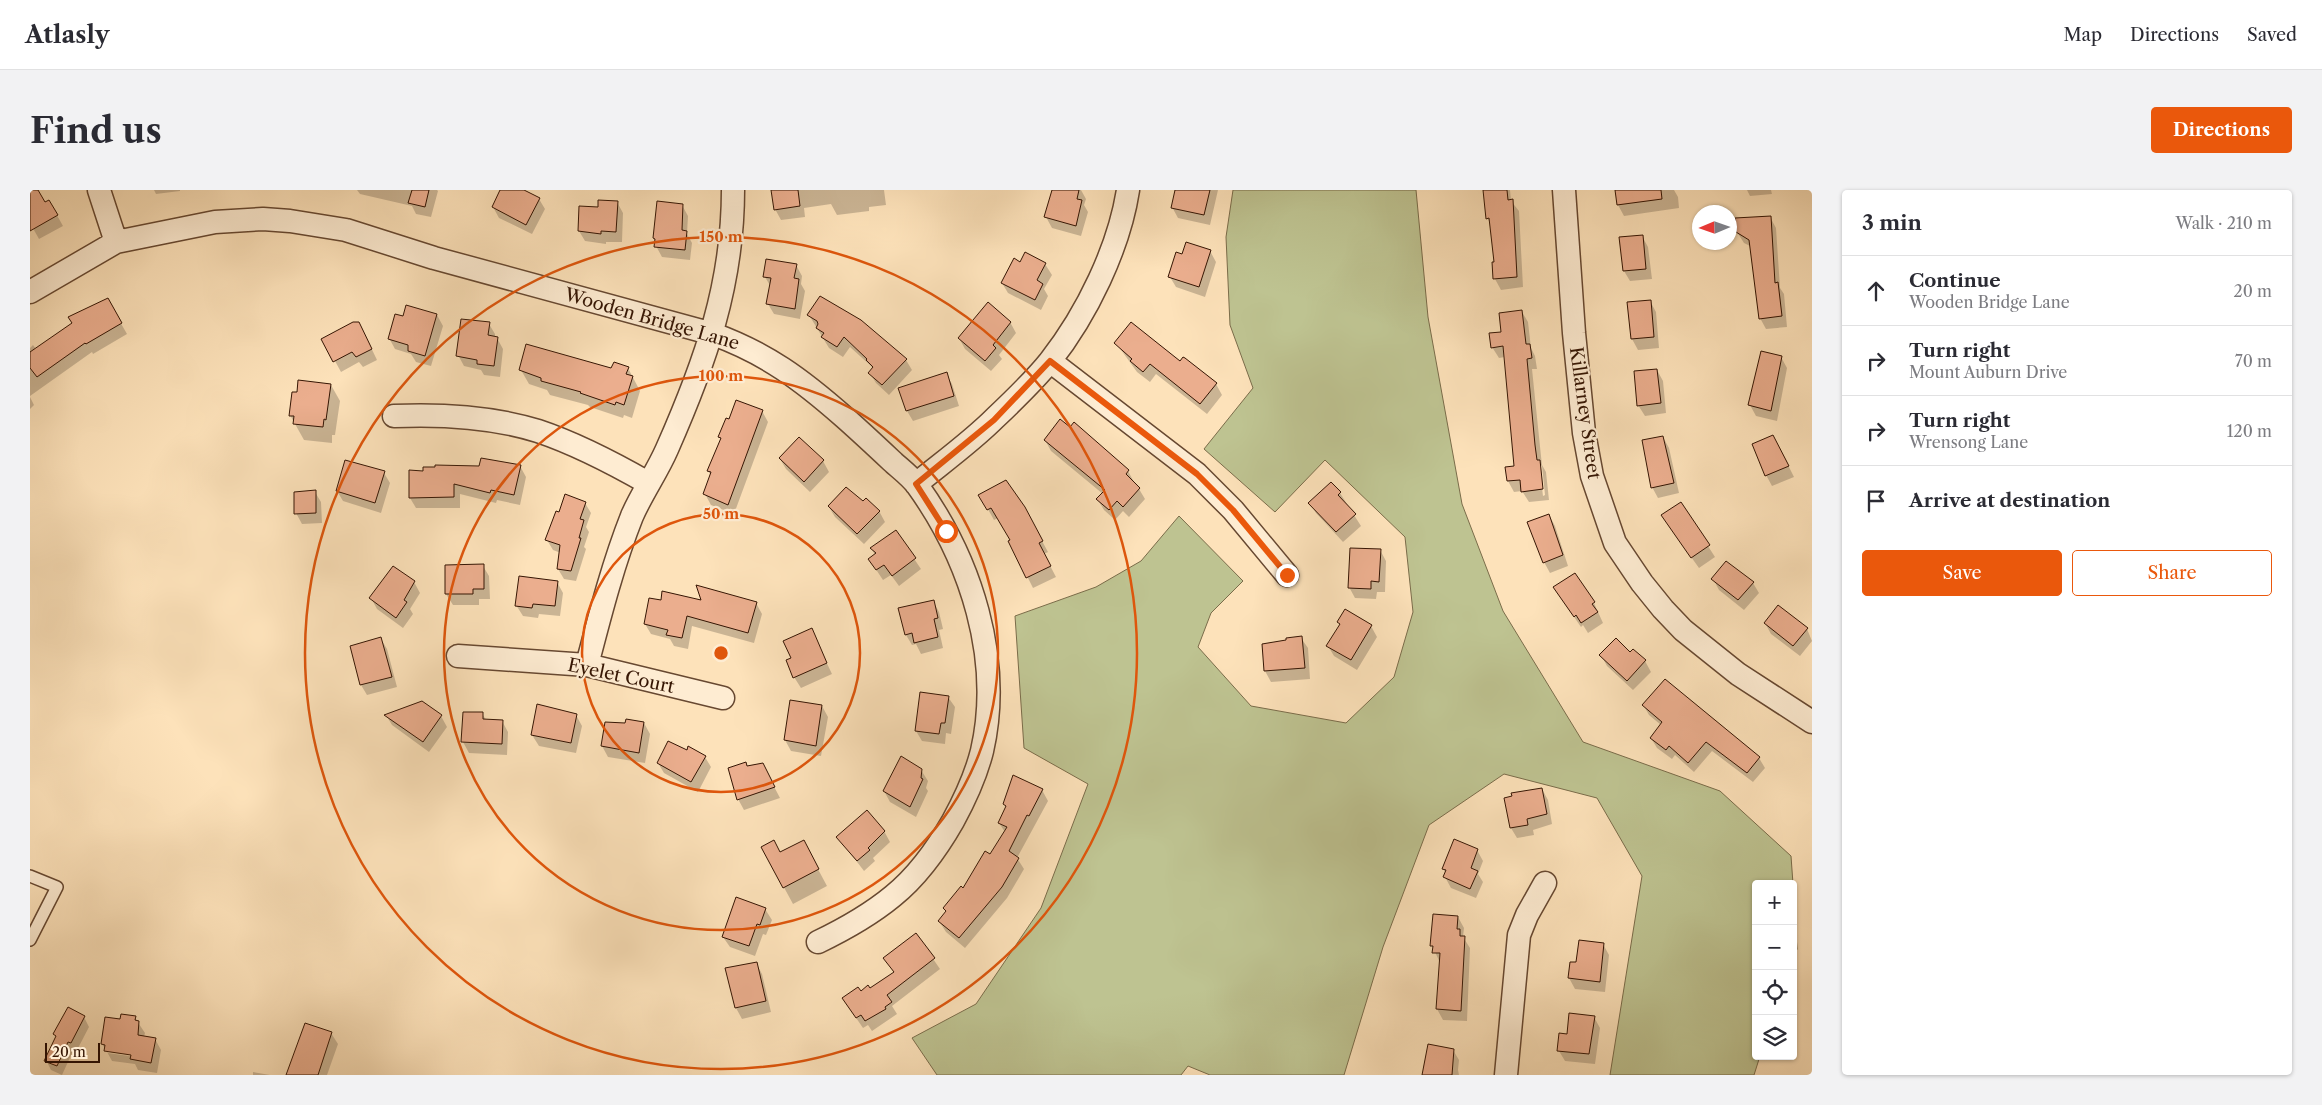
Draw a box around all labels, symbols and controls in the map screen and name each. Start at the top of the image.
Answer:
text: Atlasly [25,20,109,49]
text: Map [2063,24,2102,46]
text: Directions [2130,24,2219,46]
text: Saved [2247,24,2297,46]
button: Directions [2151,107,2292,153]
text: Find us [30,109,162,152]
north arrow [1692,205,1737,250]
text: 3 min [1862,210,1922,235]
text: Walk · 210 m [2176,213,2272,233]
text: 150 m [699,227,743,246]
text: Continue [1909,269,2001,292]
icon: ahead [1862,277,1890,305]
text: 20 m [2233,281,2272,301]
street label: Wooden Bridge Lane [561,283,742,354]
text: Wooden Bridge Lane [1909,292,2070,312]
text: Turn right [1909,339,2010,362]
street label: Killarney Street [1565,345,1605,481]
icon: right [1862,347,1890,375]
text: 70 m [2235,351,2272,371]
text: Mount Auburn Drive [1909,362,2067,382]
text: 100 m [699,366,743,385]
text: Turn right [1909,409,2010,432]
icon: right [1862,417,1890,445]
text: 120 m [2227,421,2272,441]
text: Wrensong Lane [1909,432,2028,452]
icon: arrive [1862,487,1890,515]
text: Arrive at destination [1909,489,2110,512]
text: 50 m [703,504,739,523]
route start [935,520,958,543]
button: Save [1862,550,2062,596]
button: Share [2072,550,2272,596]
route end [1276,564,1299,587]
centre of rings [712,644,730,662]
street label: Eyelet Court [566,654,677,698]
map controls [1752,880,1797,1060]
button: + [1752,880,1797,925]
button: − [1752,925,1797,970]
button: locate [1752,970,1797,1015]
button: layers [1752,1015,1797,1060]
scale bar [45,1040,100,1063]
text: 20 m [52,1043,86,1061]

